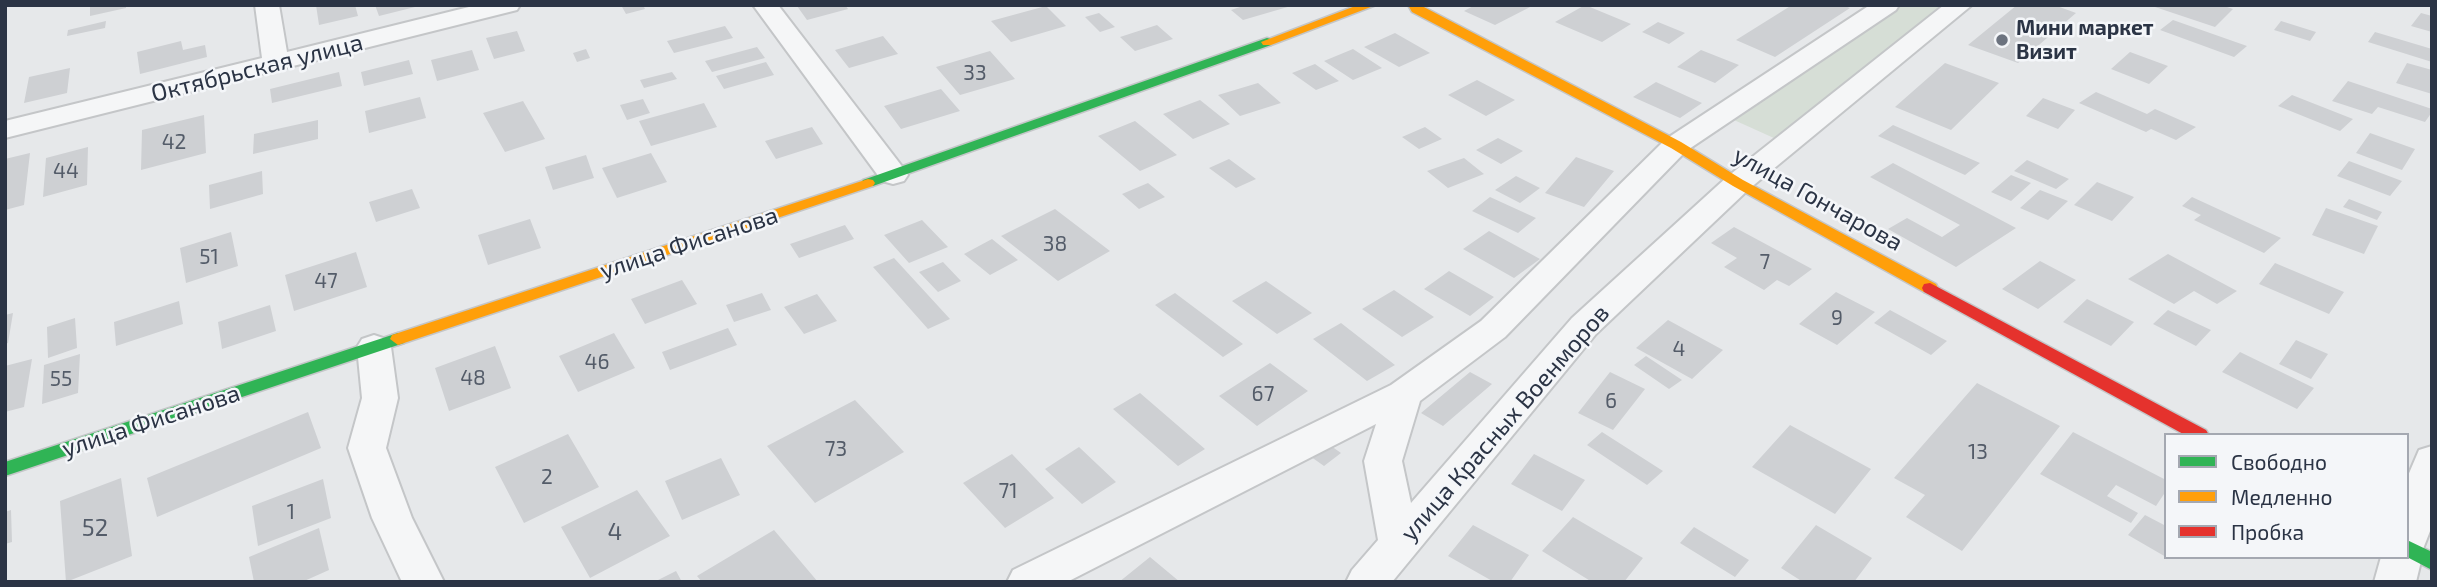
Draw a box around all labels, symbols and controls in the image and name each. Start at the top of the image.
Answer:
place label: Мини маркет Визит [2016,15,2154,65]
street label: Октябрьская улица [148,28,366,108]
marker: Мини маркет Визит [1994,32,2010,48]
house number: 33 [963,60,987,86]
house number: 42 [162,129,186,155]
street label: улица Гончарова [1728,141,1908,257]
house number: 44 [53,158,79,184]
street label: улица Фисанова [596,201,782,285]
house number: 38 [1043,231,1067,257]
house number: 51 [199,244,219,270]
house number: 7 [1760,249,1770,275]
house number: 47 [314,268,338,294]
street label: улица Красных Военморов [1395,299,1615,547]
house number: 9 [1831,305,1843,331]
house number: 4 [1673,336,1685,362]
house number: 46 [585,349,609,375]
house number: 48 [460,365,486,391]
house number: 55 [50,366,72,392]
street label: улица Фисанова [58,379,244,463]
house number: 67 [1252,381,1274,407]
house number: 6 [1605,388,1617,414]
legend [2164,433,2409,559]
house number: 73 [825,436,847,462]
house number: 13 [1968,439,1988,465]
text: Свободно [2231,449,2327,474]
house number: 2 [541,464,553,490]
house number: 71 [998,478,1018,504]
text: Медленно [2231,484,2333,509]
house number: 1 [287,499,295,525]
house number: 52 [82,514,108,542]
house number: 4 [608,518,622,546]
text: Пробка [2231,519,2304,544]

